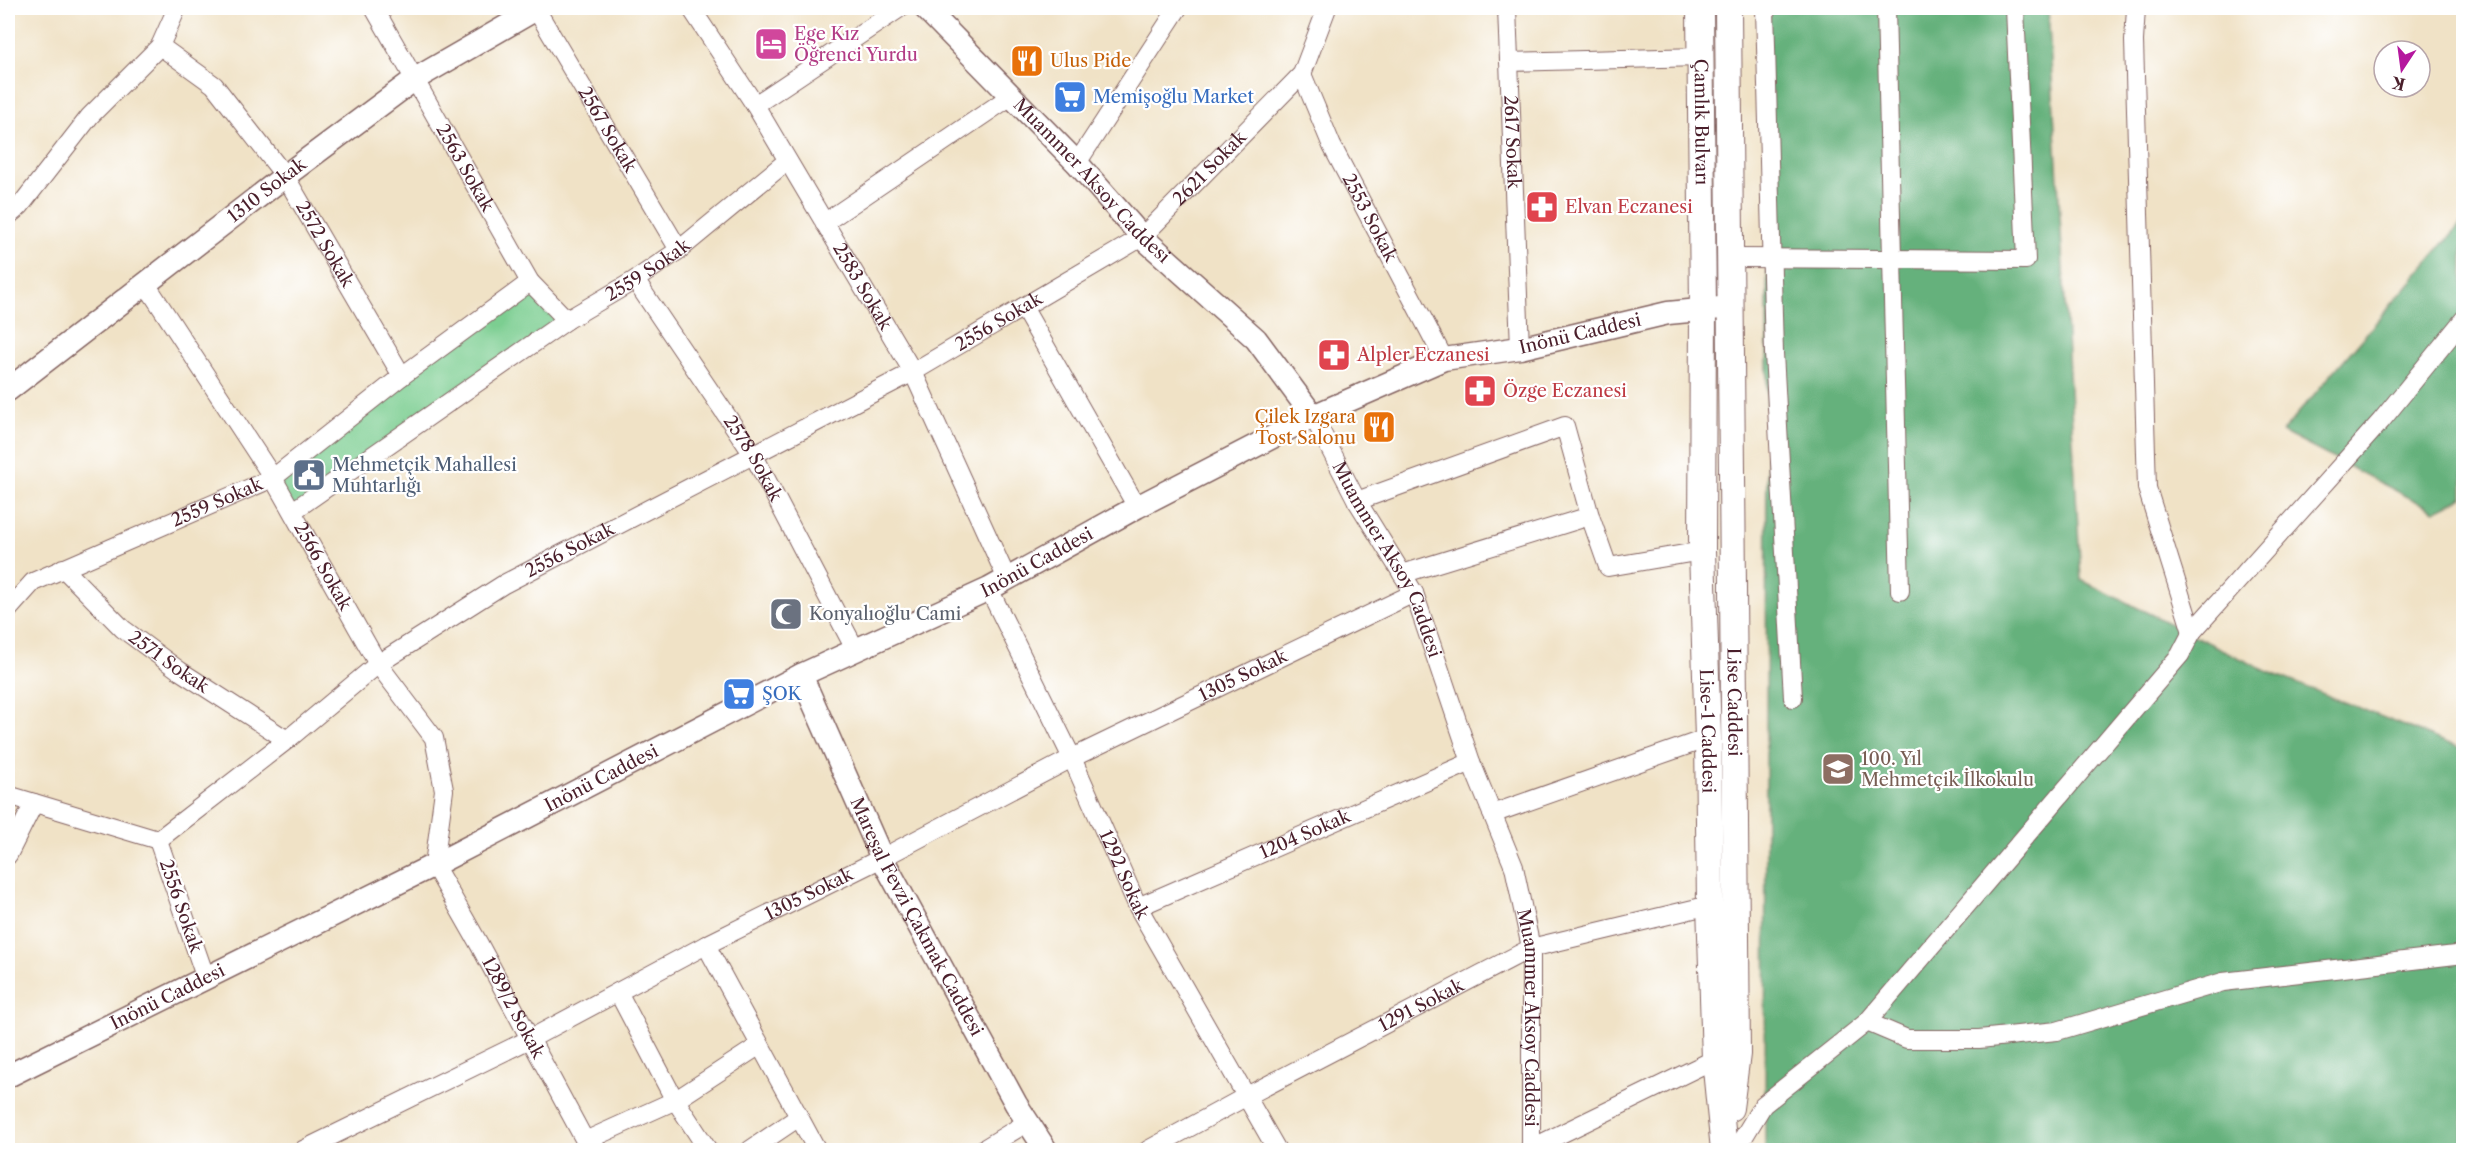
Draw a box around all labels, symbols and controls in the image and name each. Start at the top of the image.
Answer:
place label: Ege Kız Öğrenci Yurdu [794,23,918,66]
hotel icon: Ege Kız Öğrenci Yurdu [753,26,789,62]
north arrow [2372,39,2432,99]
restaurant icon: Ulus Pide [1009,43,1045,79]
place label: Ulus Pide [1050,50,1131,72]
street label: Çamlık Bulvarı [1690,59,1713,186]
text: K [2389,72,2407,95]
supermarket icon: Memişoğlu Market [1052,79,1088,115]
street label: 2567 Sokak [573,83,642,178]
place label: Memişoğlu Market [1093,86,1254,108]
street label: Muammer Aksoy Caddesi [1009,94,1175,268]
street label: 2617 Sokak [1499,95,1525,191]
street label: 2563 Sokak [431,120,499,217]
street label: 2621 Sokak [1168,125,1252,210]
street label: 1310 Sokak [223,152,312,227]
street label: 2553 Sokak [1338,170,1403,267]
pharmacy icon: Elvan Eczanesi [1524,189,1560,225]
place label: Elvan Eczanesi [1565,196,1693,218]
street label: 2572 Sokak [291,197,359,293]
street label: 2559 Sokak [601,233,696,306]
street label: 2583 Sokak [828,239,897,335]
street label: 2556 Sokak [951,287,1047,356]
street label: Inönü Caddesi [1517,309,1644,359]
pharmacy icon: Alpler Eczanesi [1316,337,1352,373]
place label: Alpler Eczanesi [1356,344,1490,366]
pharmacy icon: Özge Eczanesi [1462,373,1498,409]
place label: Özge Eczanesi [1503,379,1627,402]
place label: Çilek Izgara Tost Salonu [1254,406,1357,449]
restaurant icon: Çilek Izgara Tost Salonu [1361,409,1397,445]
street label: 2578 Sokak [719,411,788,507]
place label: Mehmetçik Mahallesi Muhtarlığı [332,454,517,497]
public building icon: Mehmetçik Mahallesi Muhtarlığı [291,457,327,493]
street label: Muammer Aksoy Caddesi [1327,458,1446,661]
street label: 2559 Sokak [168,472,267,532]
street label: 2556 Sokak [521,517,619,582]
street label: 2566 Sokak [289,518,357,615]
street label: Inönü Caddesi [977,522,1097,602]
mosque icon: Konyalıoğlu Cami [768,596,804,632]
place label: Konyalıoğlu Cami [809,603,962,625]
street label: 2571 Sokak [124,626,214,699]
street label: 1305 Sokak [1195,644,1292,706]
street label: Lise Caddesi [1723,647,1745,757]
street label: Lise-1 Caddesi [1695,668,1720,794]
supermarket icon: ŞOK [721,676,757,712]
place label: ŞOK [762,683,803,705]
street label: Inönü Caddesi [541,740,662,817]
place label: 100. Yıl Mehmetçik İlkokulu [1861,748,2034,791]
school or university icon: 100. Yıl Mehmetçik İlkokulu [1820,751,1856,787]
street label: Mareşal Fevzi Çakmak Caddesi [846,794,988,1040]
street label: 1204 Sokak [1256,804,1355,864]
street label: 1292 Sokak [1094,827,1155,925]
street label: 2556 Sokak [155,857,208,957]
street label: 1305 Sokak [761,862,858,925]
street label: Muammer Aksoy Caddesi [1512,907,1542,1127]
street label: 1289/2 Sokak [477,953,550,1064]
street label: Inönü Caddesi [107,959,229,1035]
street label: 1291 Sokak [1375,973,1469,1036]

